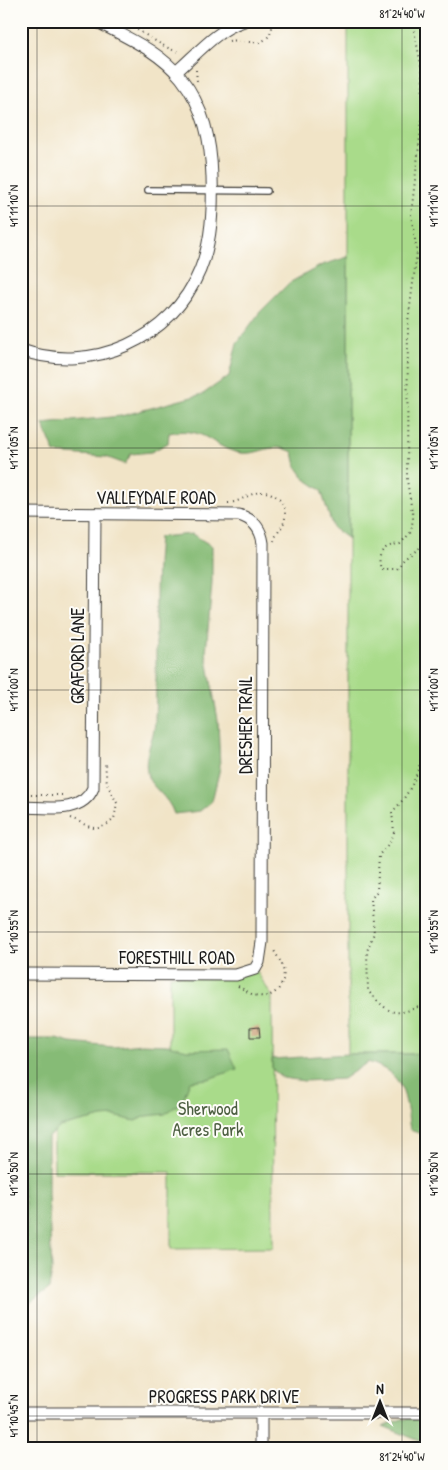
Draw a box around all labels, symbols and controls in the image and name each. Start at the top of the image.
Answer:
text: 81°24'40"W [379,5,425,22]
text: 41°11'10"N [5,185,22,227]
text: 41°11'10"N [425,185,442,227]
text: 41°11'05"N [5,427,22,469]
text: 41°11'05"N [425,427,442,469]
street label: VALLEYDALE ROAD [96,485,216,510]
street label: GRAFORD LANE [65,608,90,704]
text: 41°11'00"N [5,668,22,712]
text: 41°11'00"N [425,668,442,712]
street label: DRESHER TRAIL [233,676,258,774]
text: 41°10'55"N [5,910,22,954]
text: 41°10'55"N [425,910,442,954]
street label: FORESTHILL ROAD [118,945,235,970]
park label: Sherwood Acres Park [172,1096,244,1142]
text: 41°10'50"N [5,1152,22,1196]
text: 41°10'50"N [425,1152,442,1196]
north arrow [356,1378,406,1428]
text: N [376,1379,384,1398]
street label: PROGRESS PARK DRIVE [149,1384,299,1409]
text: 41°10'45"N [5,1395,22,1437]
text: 81°24'40"W [379,1448,425,1465]

